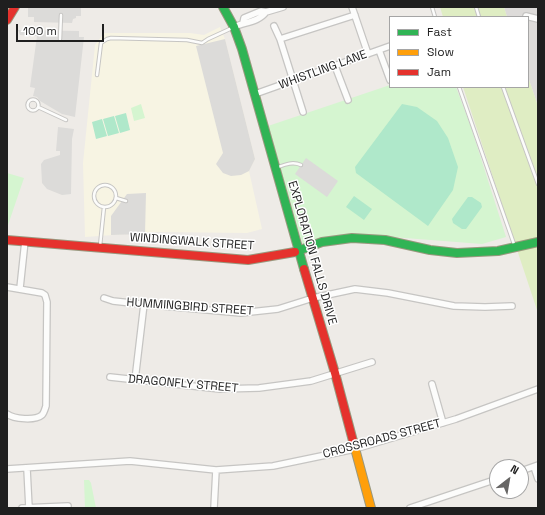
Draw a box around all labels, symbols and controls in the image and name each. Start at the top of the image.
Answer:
scale bar [18,16,106,42]
legend [389,16,529,88]
text: 100 m [23,23,57,39]
text: Fast [427,24,452,40]
text: Slow [427,44,454,60]
street label: WHISTLING LANE [277,47,369,93]
text: Jam [427,64,451,80]
street label: EXPLORATION FALLS DRIVE [285,179,339,327]
street label: WINDINGWALK STREET [129,230,255,254]
street label: HUMMINGBIRD STREET [126,295,254,319]
street label: DRAGONFLY STREET [127,372,239,396]
street label: CROSSROADS STREET [321,416,443,462]
north arrow [489,459,529,499]
text: N [508,462,521,477]

